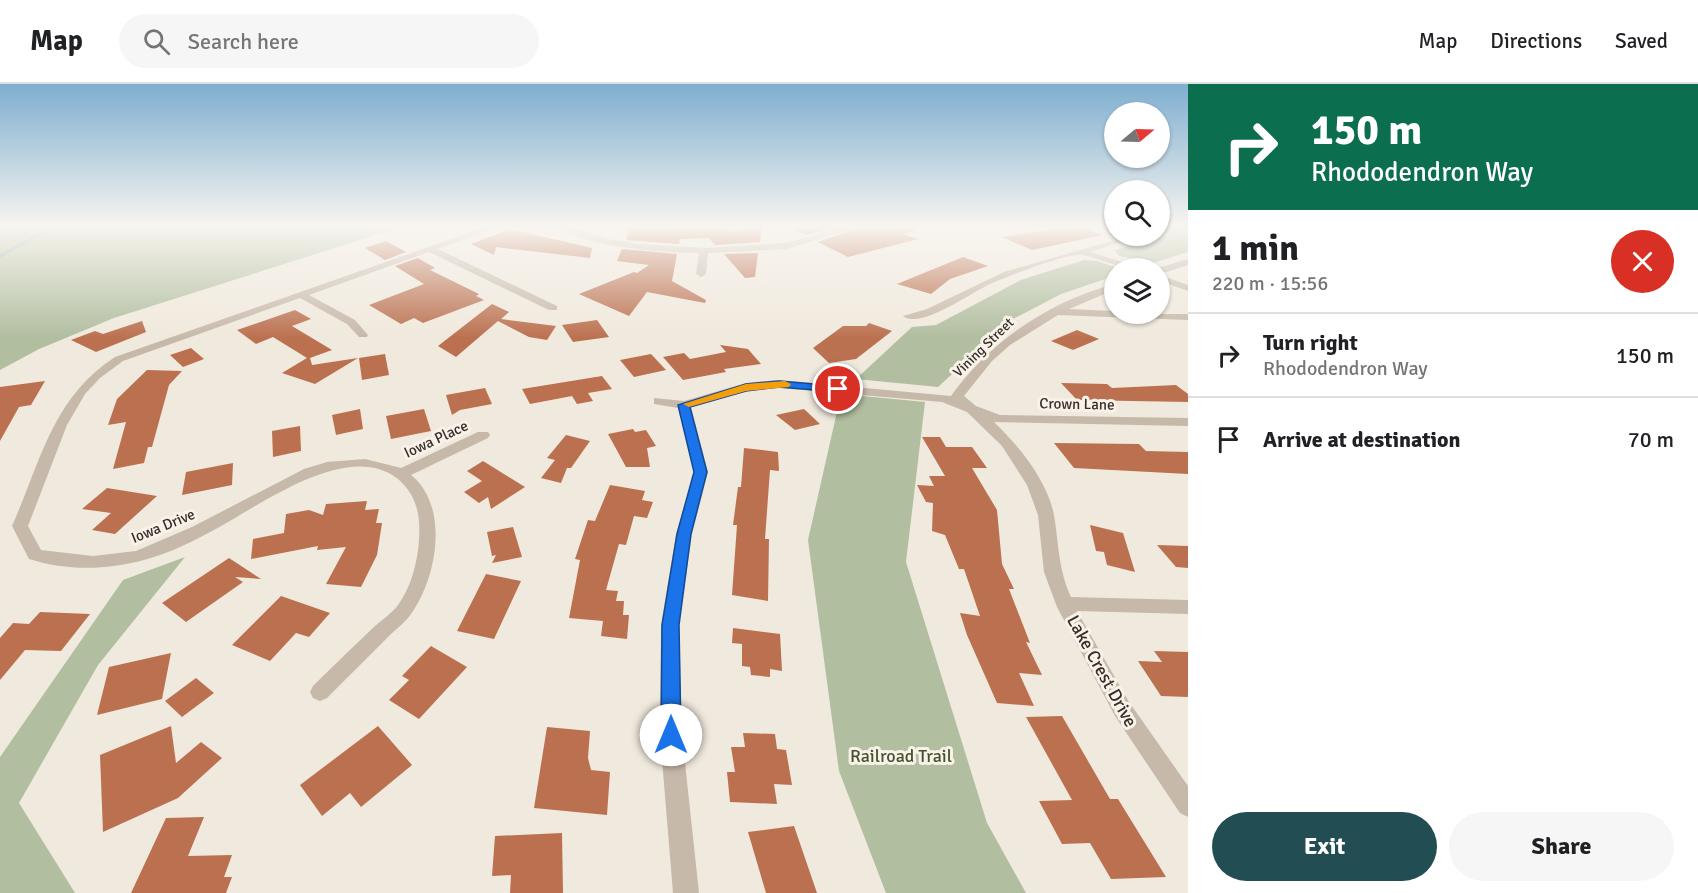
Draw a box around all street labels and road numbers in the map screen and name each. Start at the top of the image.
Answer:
street label: Vining Street [949,314,1017,381]
street label: Crown Lane [1039,394,1115,414]
street label: Iowa Place [401,416,471,462]
street label: Iowa Drive [128,505,198,547]
street label: Lake Crest Drive [1062,611,1142,731]

